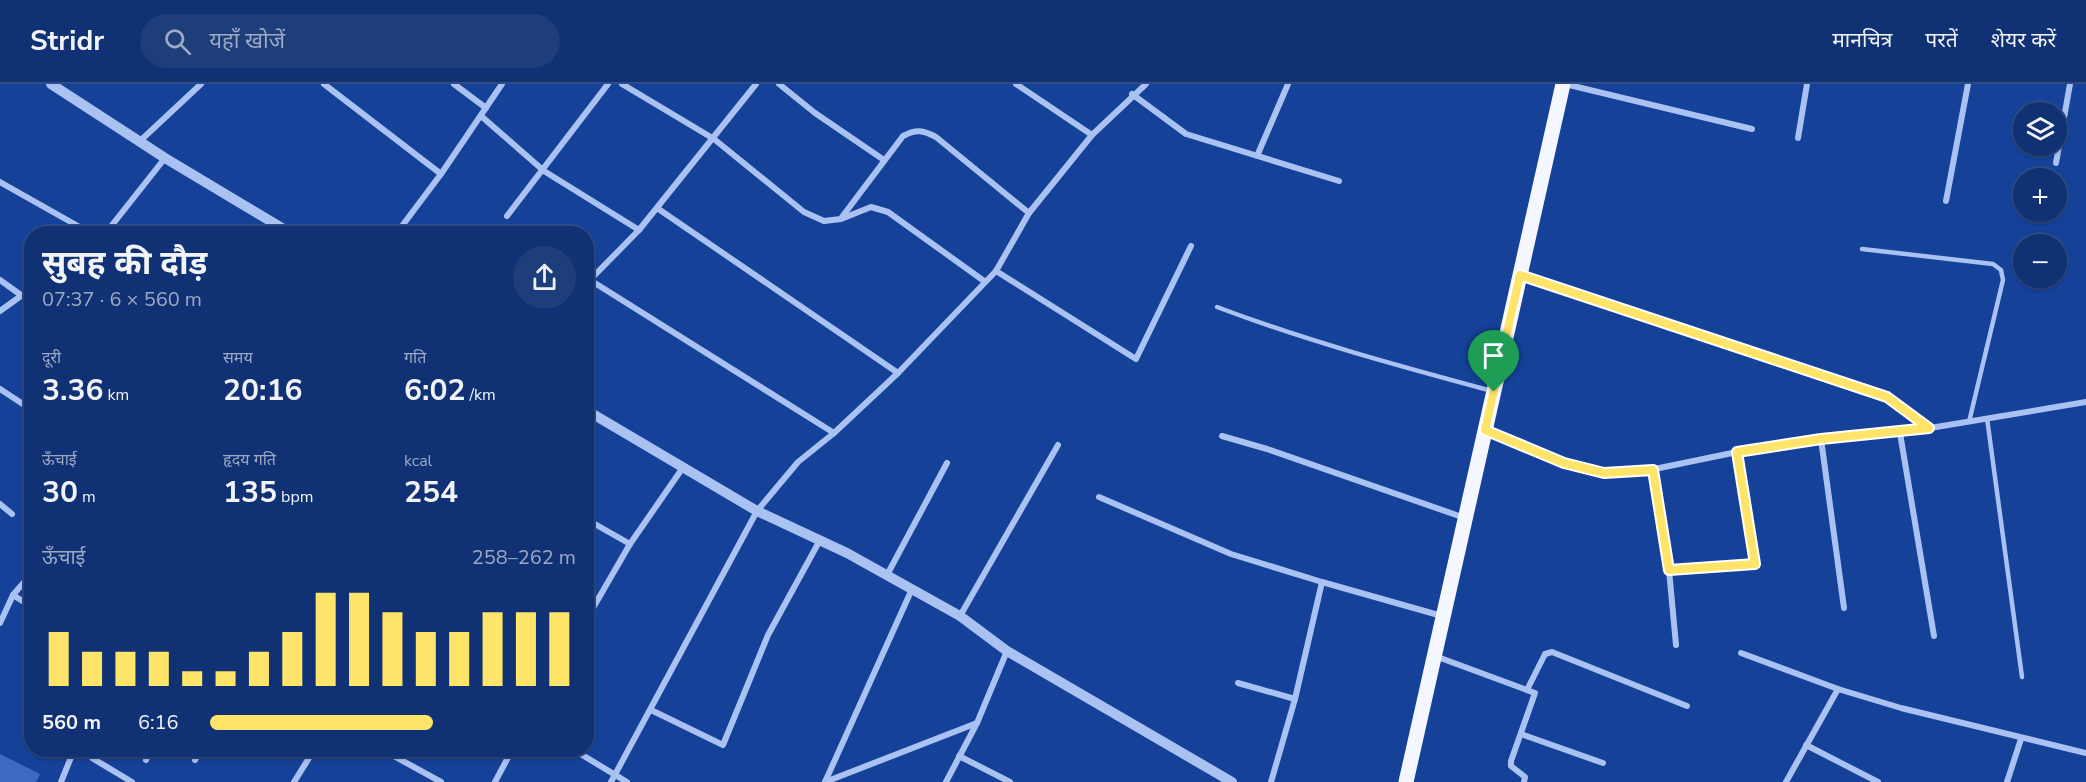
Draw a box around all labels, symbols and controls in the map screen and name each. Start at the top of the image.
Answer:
search box [140,14,560,68]
text: Stridr [30,22,104,60]
icon: search [161,25,194,58]
text: यहाँ खोजें [209,26,285,56]
text: मानचित्र [1832,26,1892,54]
text: परतें [1925,26,1958,54]
text: शेयर करें [1991,26,2056,54]
map controls [2013,102,2067,288]
button: layers [2013,102,2067,156]
button: + [2013,168,2067,222]
button: − [2013,234,2067,288]
text: सुबह की दौड़ [42,241,207,286]
button: share [513,246,576,309]
text: 07:37 · 6 × 560 m [42,286,202,313]
pin [1468,330,1519,392]
icon: arrive [1477,339,1510,372]
text: दूरी [42,347,61,369]
text: समय [223,347,253,369]
text: गति [404,347,426,369]
text: 3.36 [42,370,103,411]
text: 20:16 [223,370,302,411]
text: 6:02 [404,370,465,411]
text: km [103,384,129,406]
text: /km [465,384,496,406]
text: ऊँचाई [42,449,77,471]
text: हृदय गति [223,449,276,471]
text: kcal [404,450,432,472]
text: 30 [42,472,78,513]
text: 135 [223,472,277,513]
text: 254 [404,472,458,513]
text: m [78,486,96,508]
text: bpm [277,486,313,508]
text: ऊँचाई [42,544,85,571]
text: 258–262 m [472,544,576,571]
text: 560 m [42,709,101,736]
text: 6:16 [138,709,179,736]

